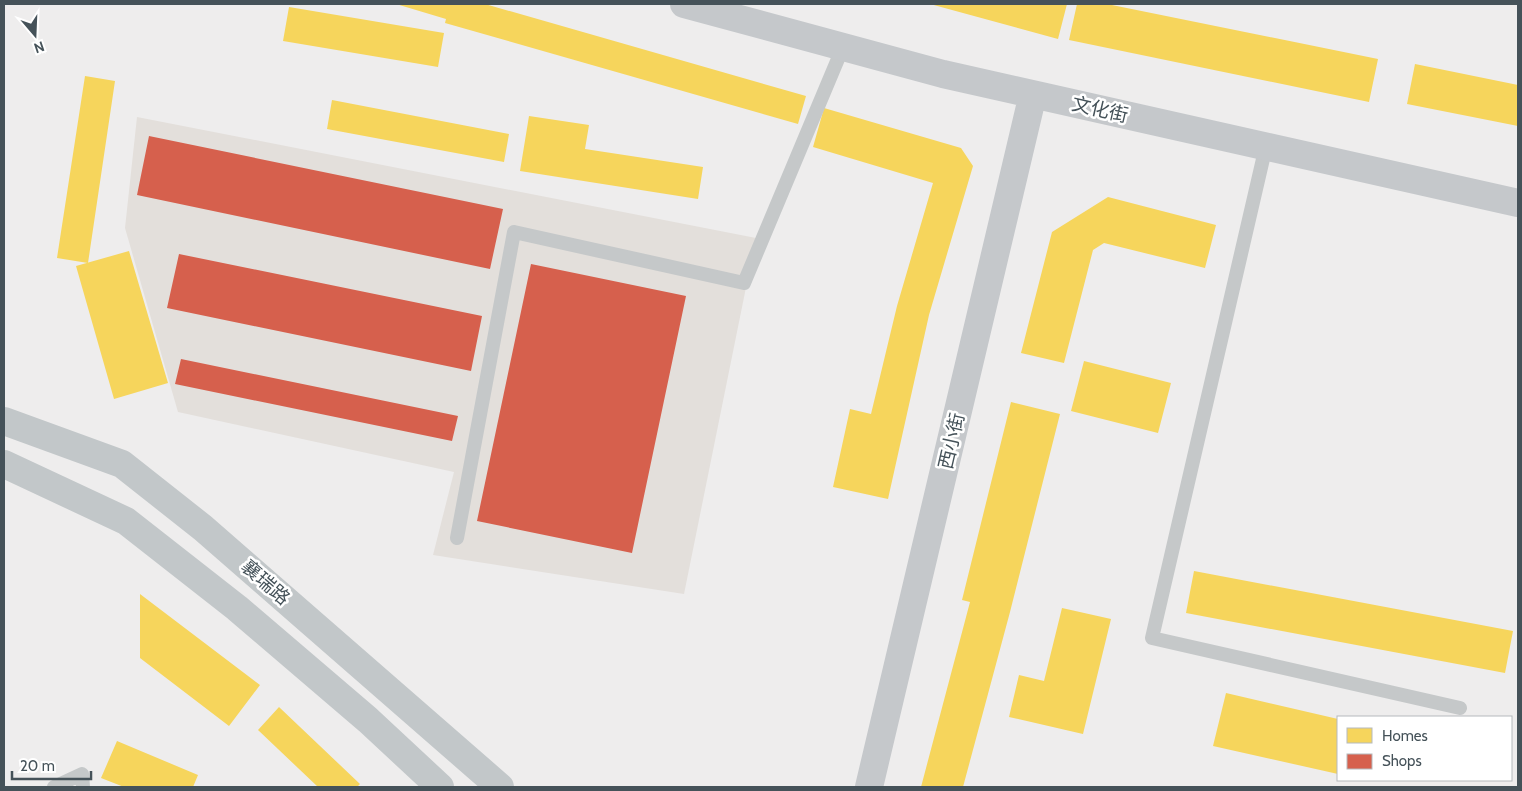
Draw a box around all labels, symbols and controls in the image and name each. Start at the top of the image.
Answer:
north arrow [10,10,60,60]
text: N [32,37,47,57]
street label: 文化街 [1070,92,1130,127]
street label: 西小街 [934,411,969,471]
street label: 襄瑞路 [237,555,295,610]
legend [1337,716,1512,781]
text: Homes [1382,727,1428,745]
scale bar [12,748,91,780]
text: Shops [1382,752,1422,770]
text: 20 m [20,757,55,775]

